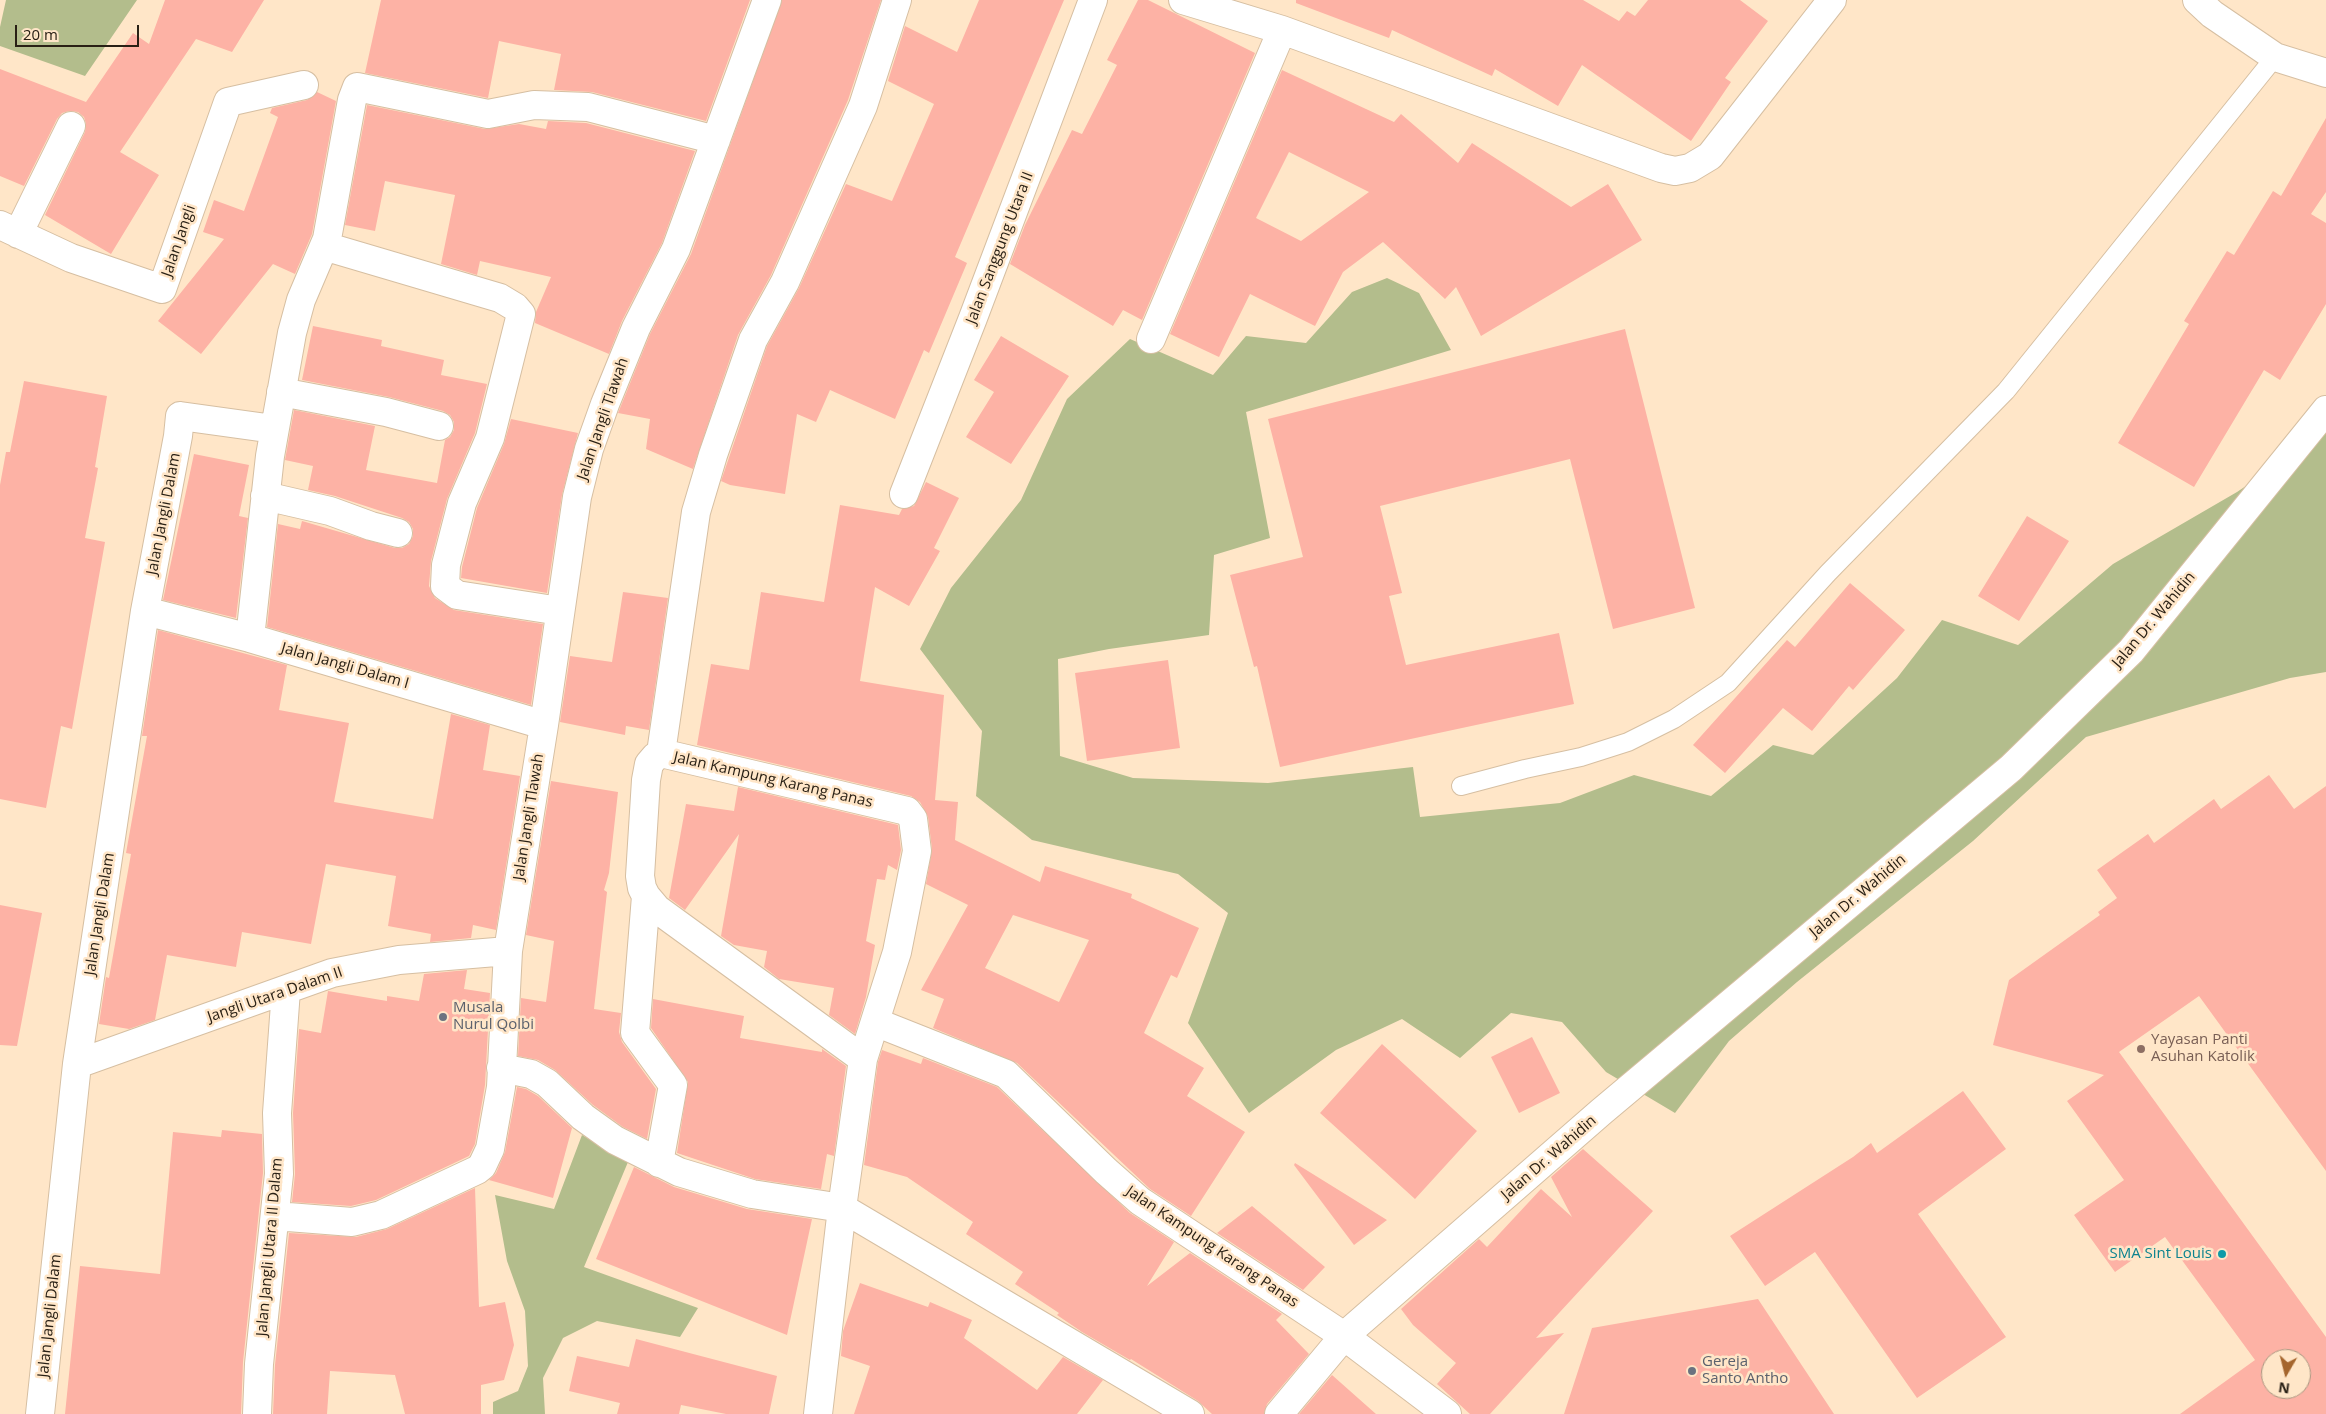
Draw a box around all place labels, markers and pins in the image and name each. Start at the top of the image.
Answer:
place label: Musala Nurul Qolbi [453,999,534,1034]
marker: Musala Nurul Qolbi [437,1011,449,1023]
place label: Yayasan Panti Asuhan Katolik [2151,1031,2255,1066]
marker: Yayasan Panti Asuhan Katolik [2135,1043,2147,1055]
place label: SMA Sint Louis [2109,1245,2212,1263]
marker: SMA Sint Louis [2216,1248,2228,1260]
place label: Gereja Santo Antho [1702,1353,1788,1388]
marker: Gereja Santo Antho [1686,1365,1698,1377]

